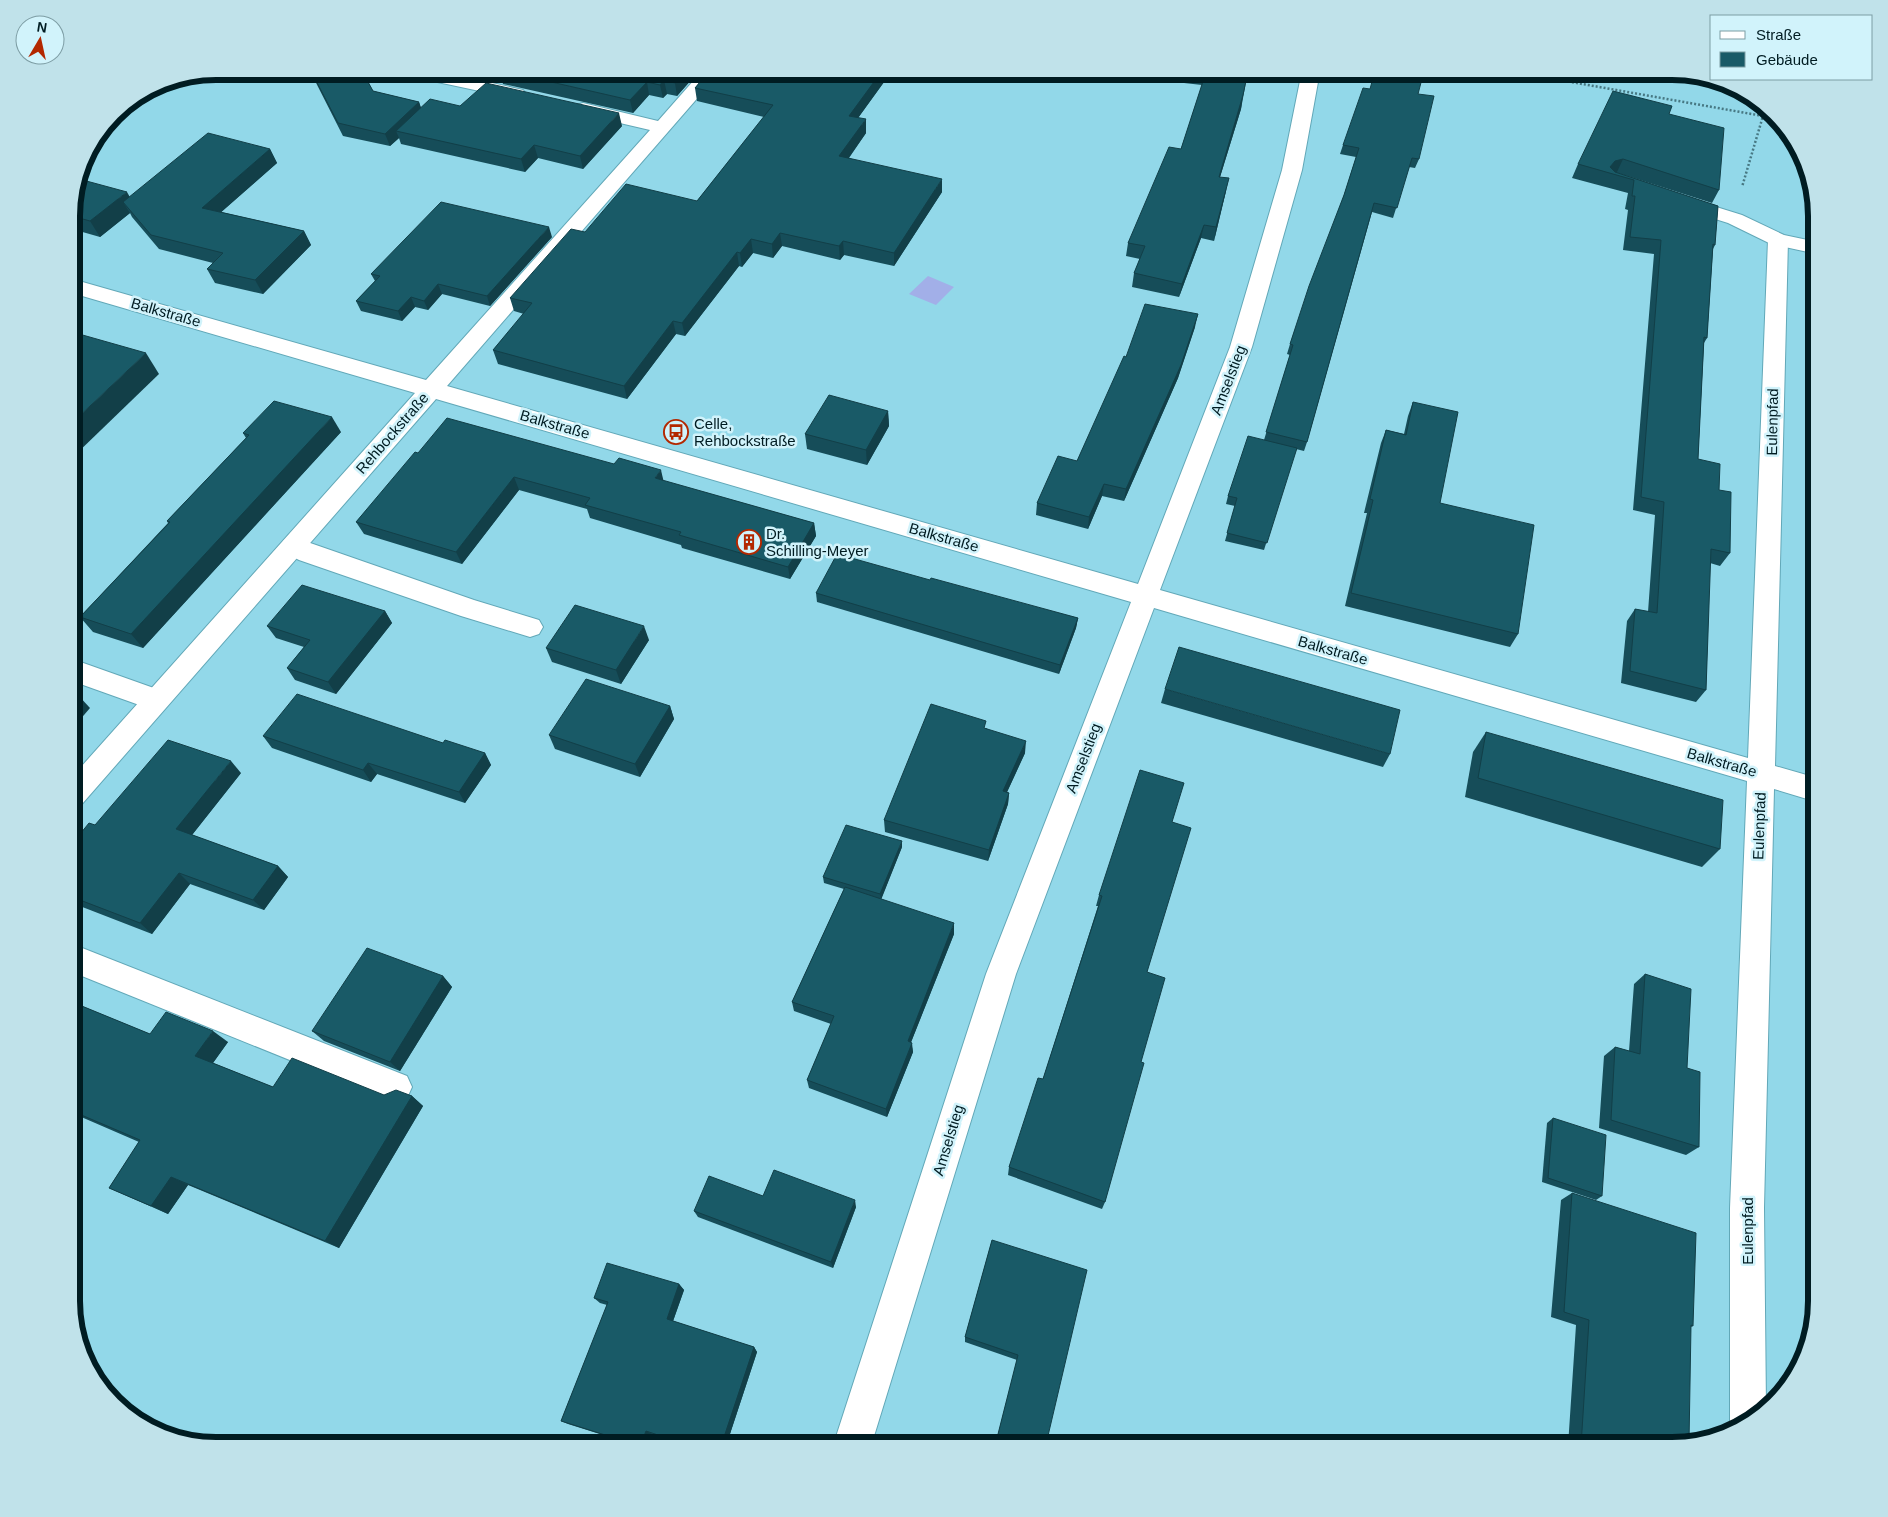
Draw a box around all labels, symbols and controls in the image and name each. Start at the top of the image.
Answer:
north arrow [15,15,65,65]
legend [1710,15,1873,80]
text: N [36,18,48,36]
text: Straße [1756,26,1801,43]
text: Gebäude [1756,51,1818,68]
street label: Balkstraße [129,294,203,330]
street label: Amselstieg [1207,343,1249,417]
street label: Eulenpfad [1763,388,1781,456]
street label: Rehbockstraße [352,389,432,477]
street label: Balkstraße [518,406,592,442]
place label: Celle, Rehbockstraße [694,415,796,449]
bus stop icon: Celle, Rehbockstraße [663,419,689,445]
street label: Balkstraße [907,519,981,555]
place label: Dr. Schilling-Meyer [766,525,869,559]
building icon: Dr. Schilling-Meyer [736,529,762,555]
street label: Balkstraße [1296,632,1370,668]
street label: Amselstieg [1062,721,1104,795]
street label: Balkstraße [1685,744,1759,780]
street label: Eulenpfad [1749,792,1769,860]
street label: Amselstieg [929,1102,967,1178]
street label: Eulenpfad [1739,1197,1756,1265]

